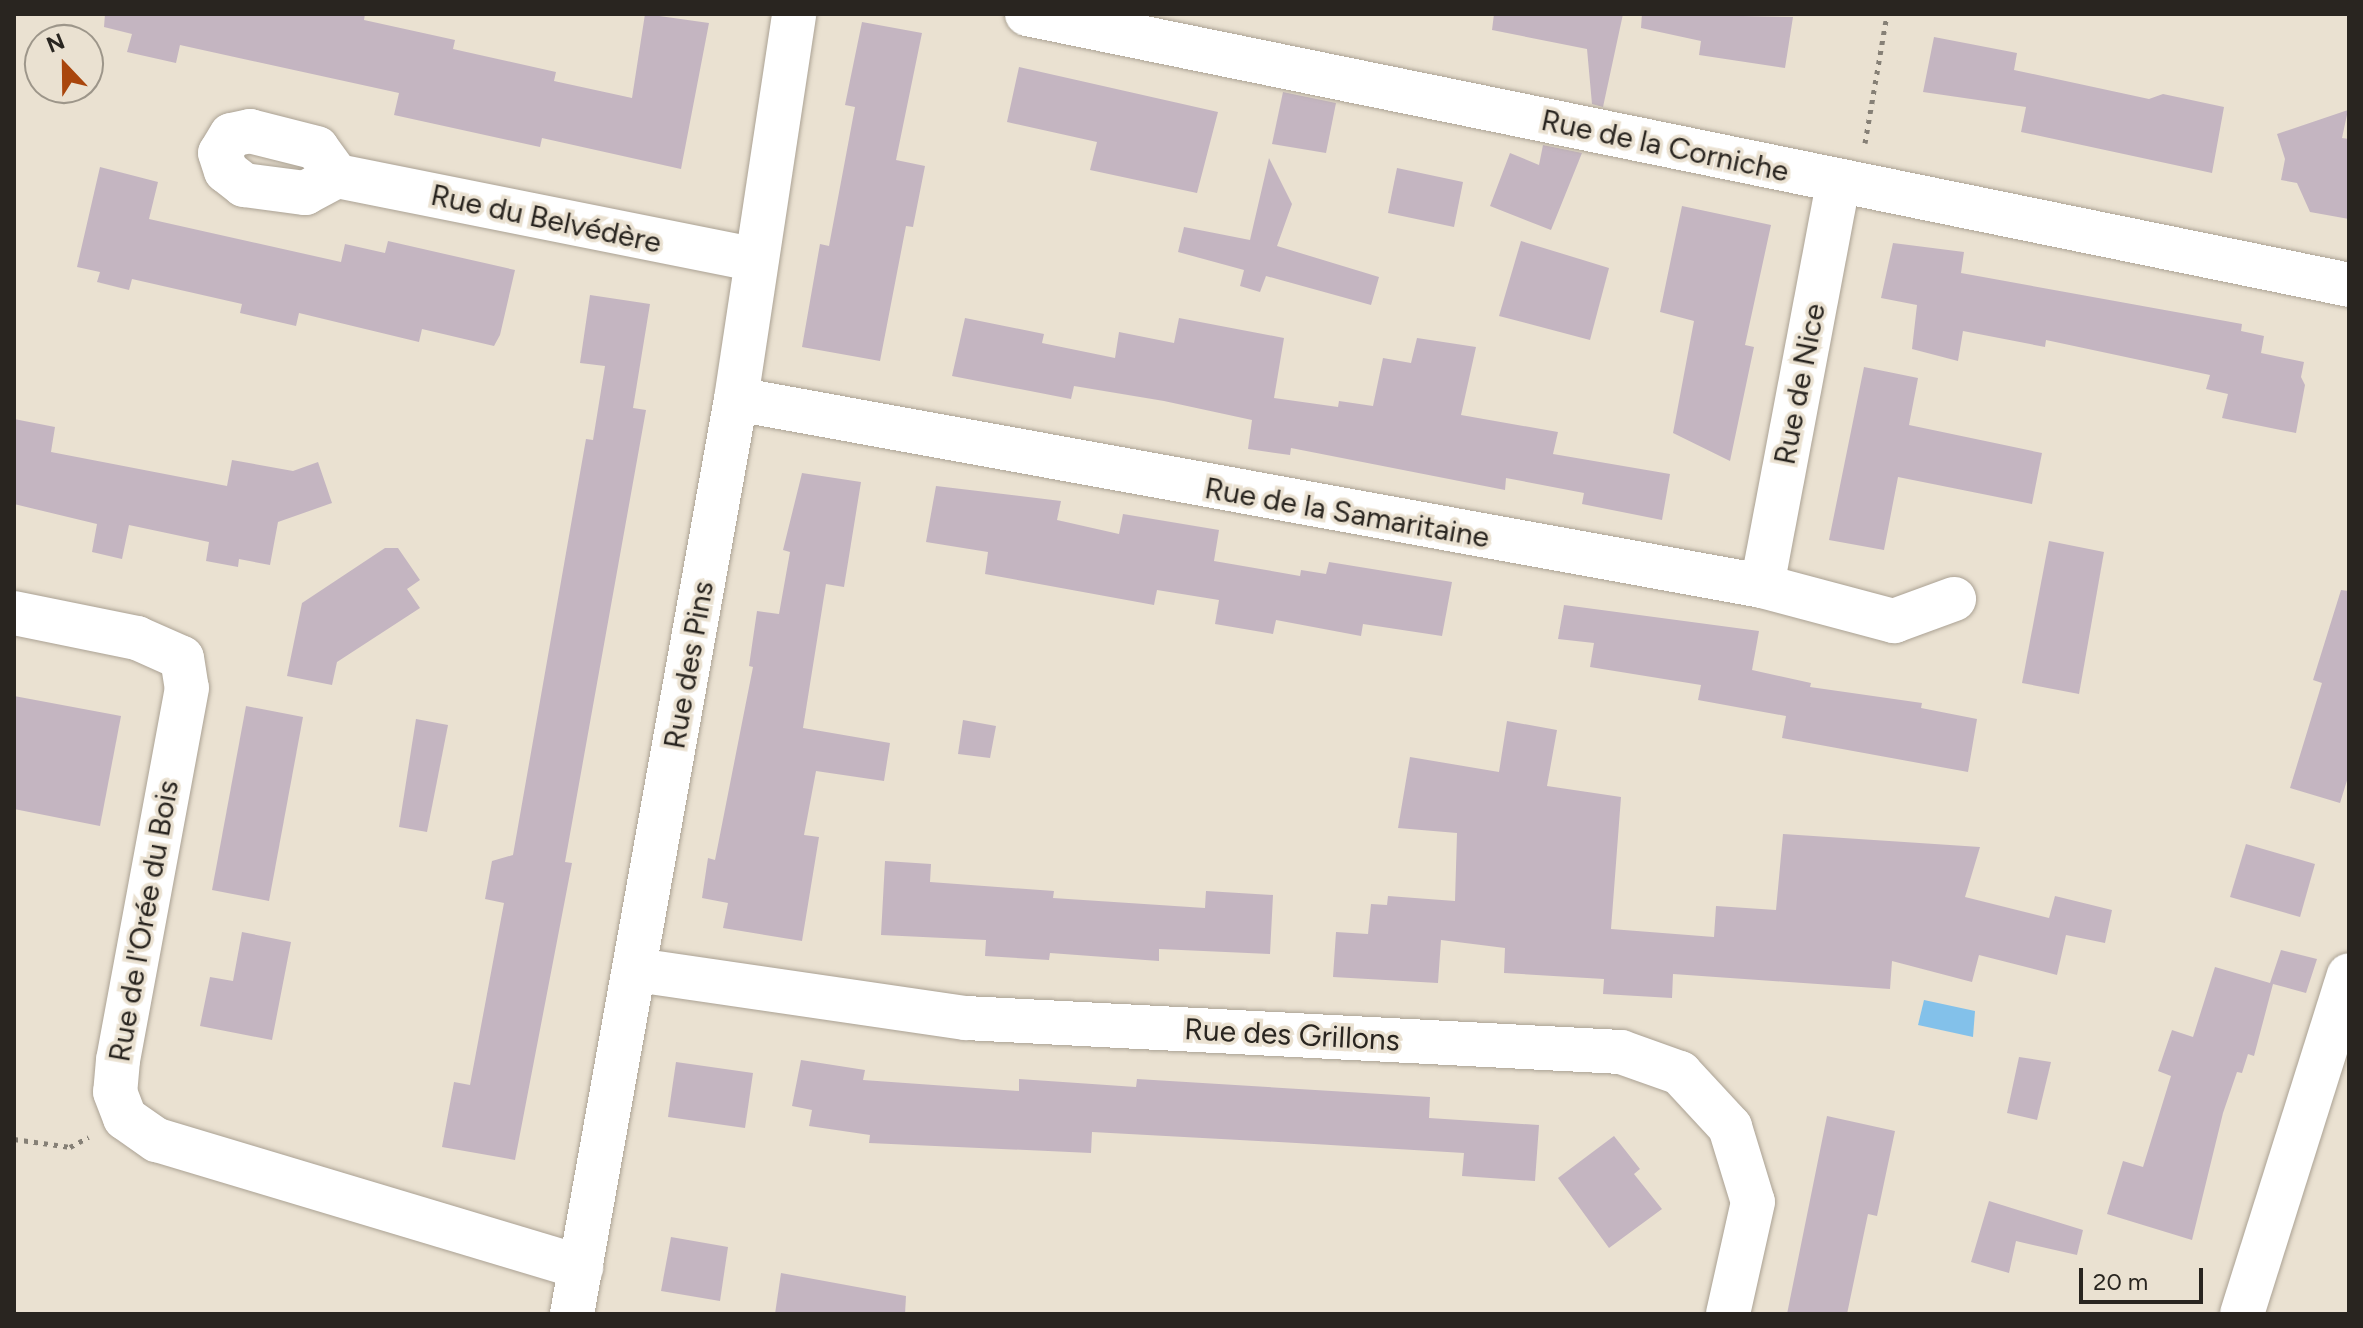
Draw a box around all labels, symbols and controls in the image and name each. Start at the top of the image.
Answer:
north arrow [24,24,104,104]
text: N [43,27,69,59]
street label: Rue de la Corniche [1538,102,1792,190]
street label: Rue du Belvédère [428,177,664,261]
street label: Rue de Nice [1767,300,1833,468]
street label: Rue de la Samaritaine [1202,470,1492,556]
street label: Rue des Pins [657,578,721,752]
street label: Rue de l'Orée du Bois [102,777,186,1065]
street label: Rue des Grillons [1183,1011,1401,1059]
scale bar [2083,1252,2207,1302]
text: 20 m [2093,1267,2148,1296]

